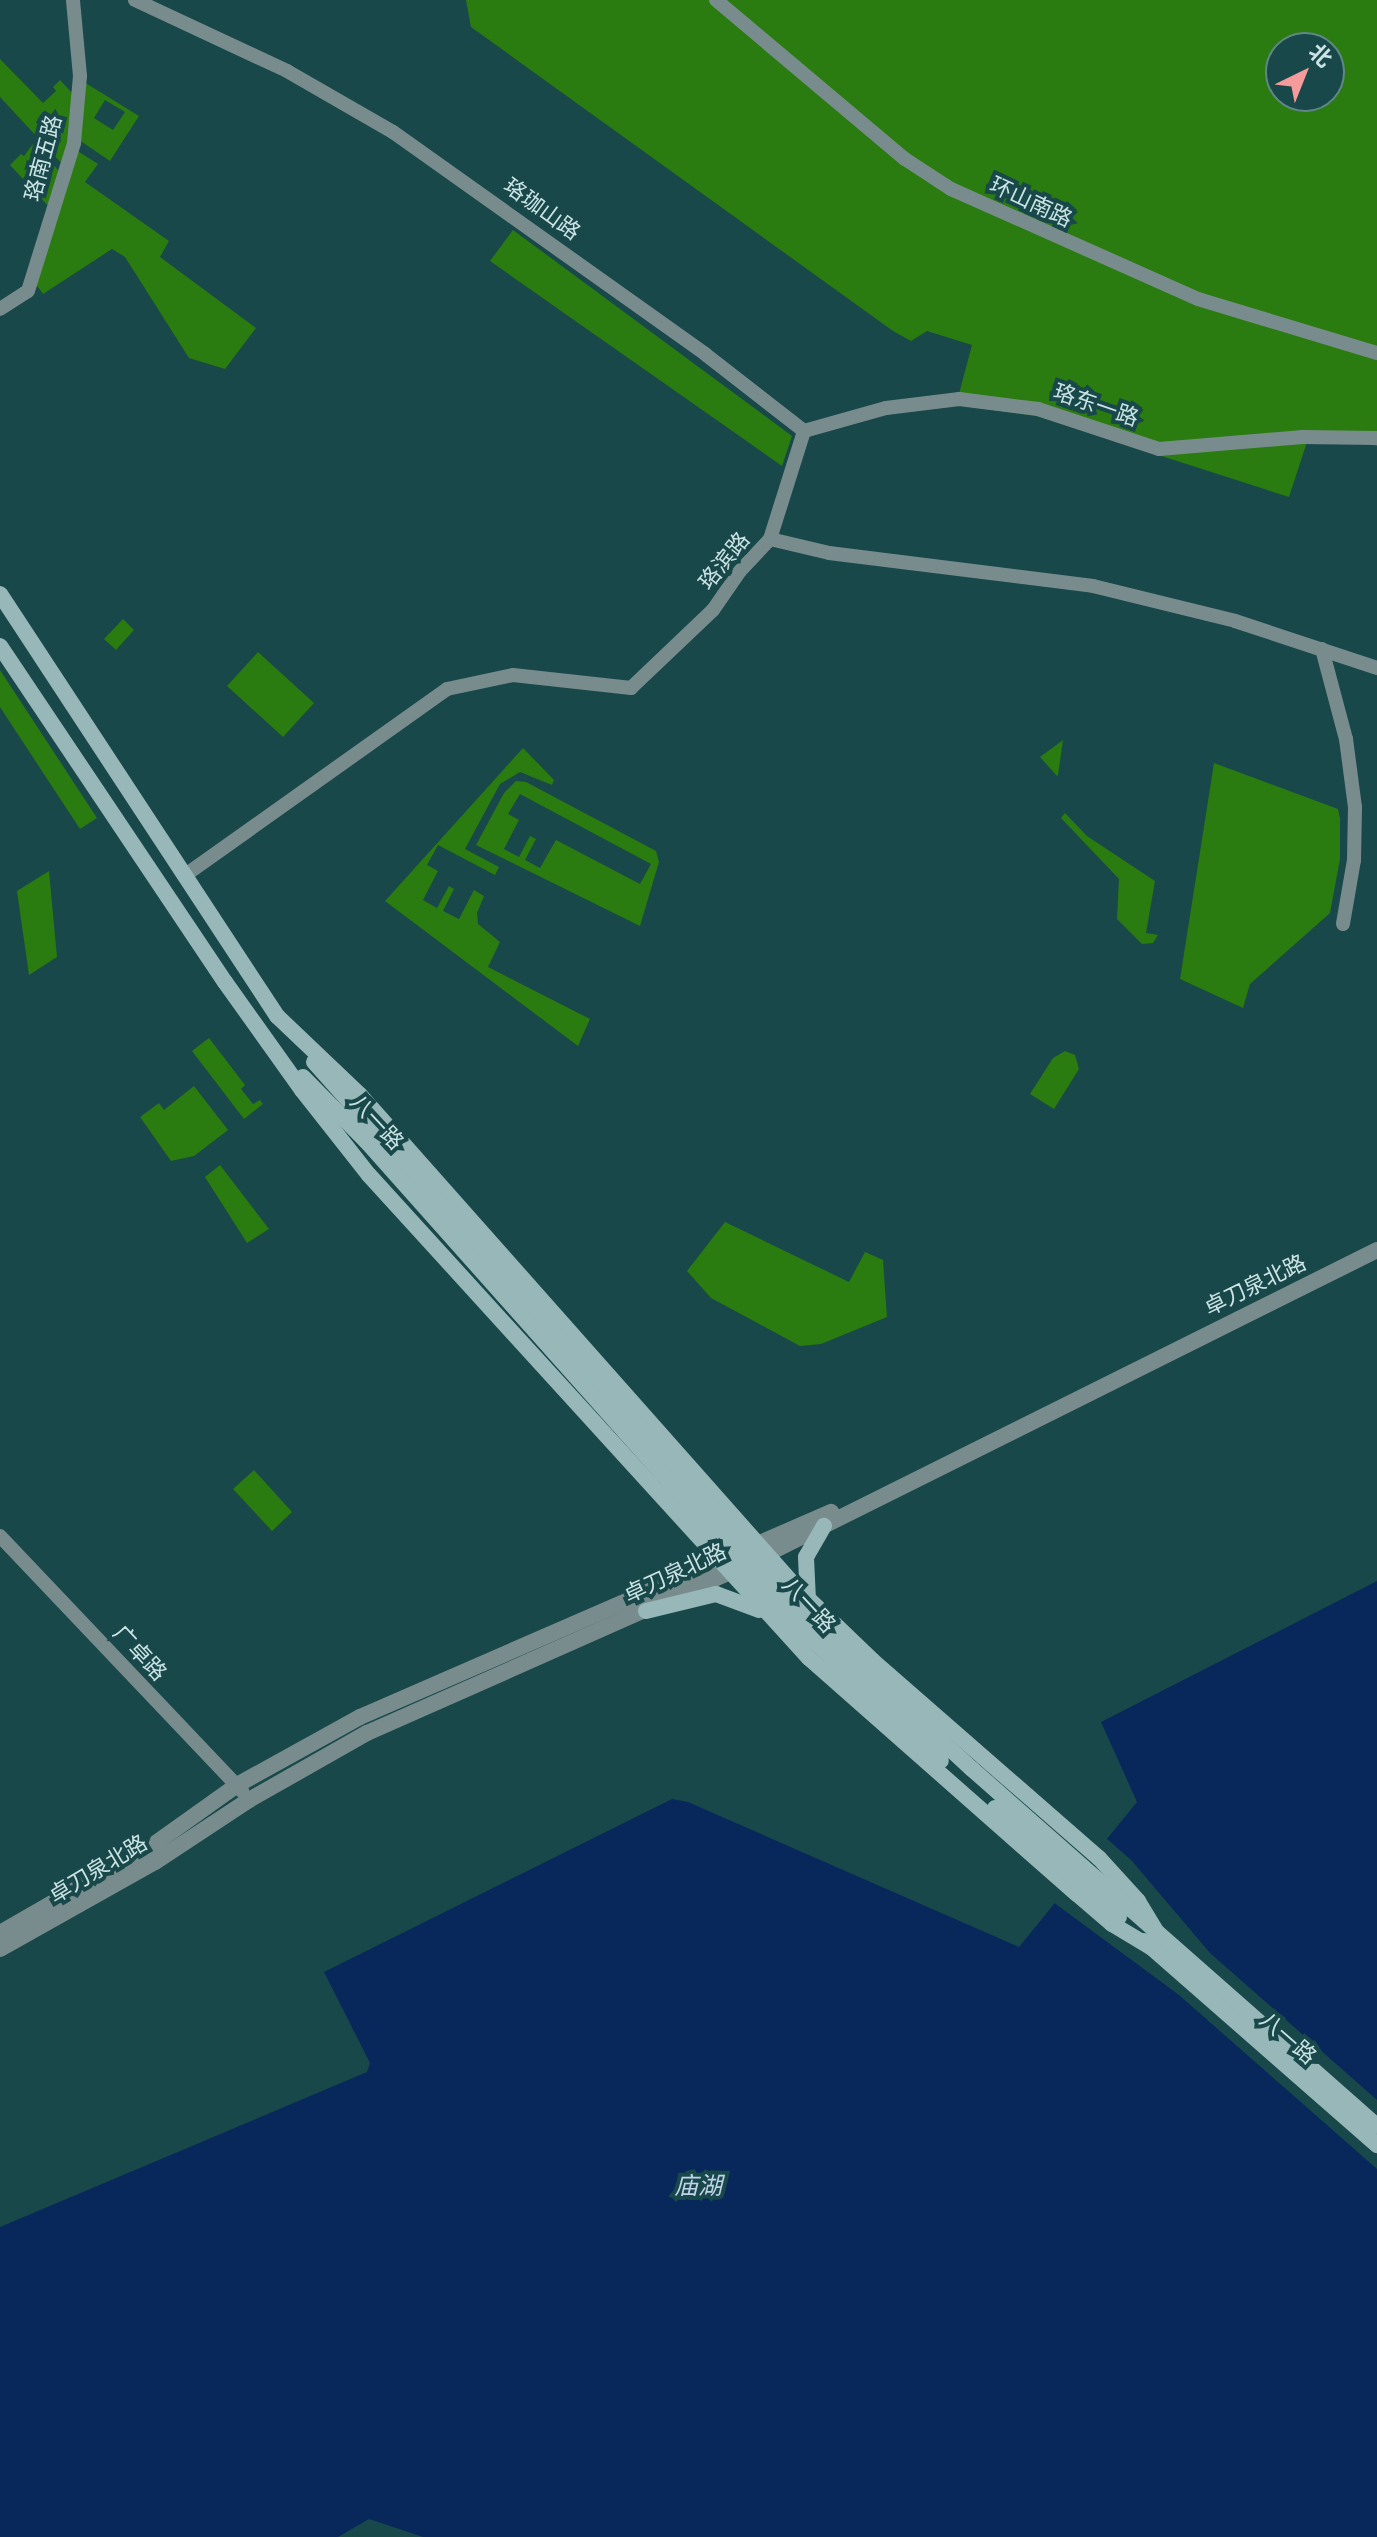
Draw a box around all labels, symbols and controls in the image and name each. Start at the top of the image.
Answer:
north arrow [1265,32,1345,112]
text: 北 [1304,39,1337,72]
street label: 珞南五路 [19,112,67,204]
street label: 环山南路 [986,171,1076,233]
street label: 珞珈山路 [499,172,585,246]
street label: 珞东一路 [1050,378,1142,432]
street label: 珞滨路 [693,527,755,595]
street label: 八一路 [345,1089,409,1155]
street label: 卓刀泉北路 [1200,1249,1310,1321]
street label: 卓刀泉北路 [620,1538,730,1608]
street label: 八一路 [777,1572,841,1638]
street label: 广卓路 [108,1620,172,1686]
street label: 卓刀泉北路 [44,1829,152,1909]
street label: 八一路 [1254,2006,1322,2070]
water label: 庙湖 [674,2173,722,2201]

